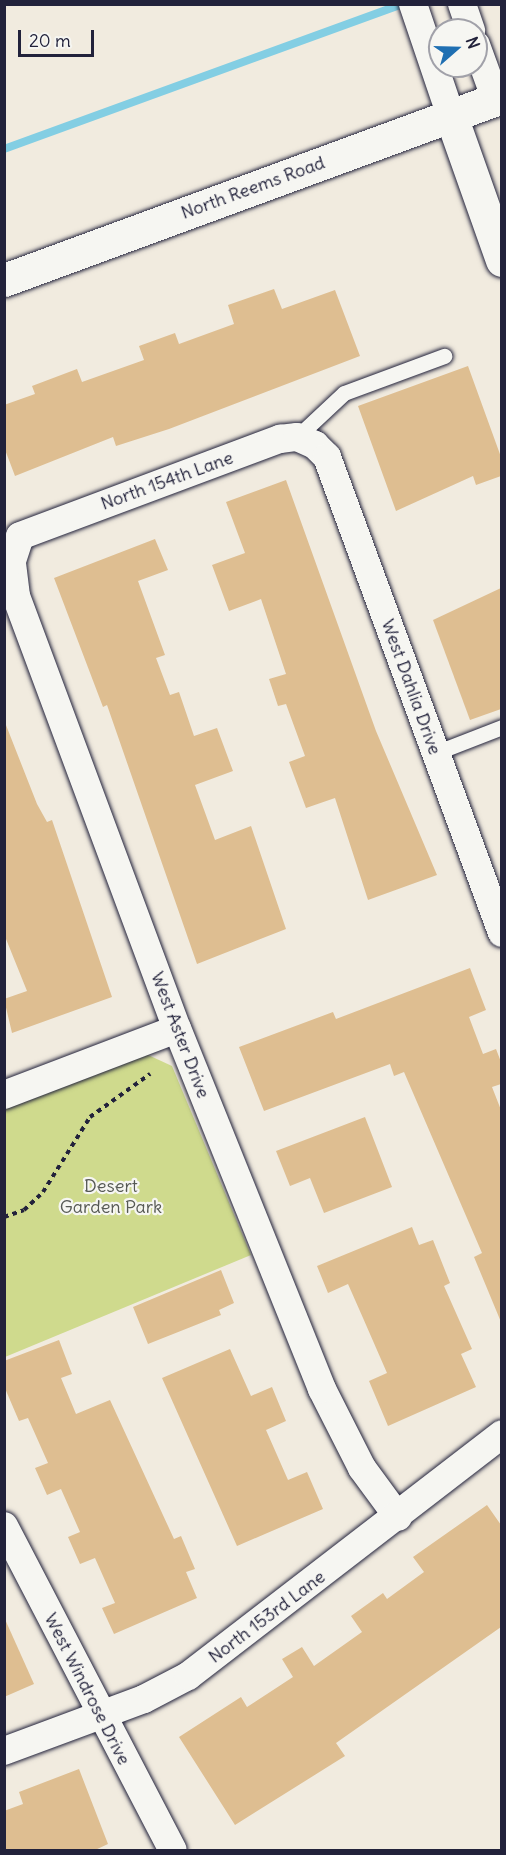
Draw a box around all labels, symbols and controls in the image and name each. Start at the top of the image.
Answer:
scale bar [21,18,98,56]
north arrow [428,18,488,78]
text: 20 m [29,29,71,52]
text: N [462,34,484,51]
street label: North Reems Road [178,152,328,224]
street label: North 154th Lane [98,447,236,515]
street label: West Dahlia Drive [376,616,446,758]
street label: West Aster Drive [146,969,214,1101]
park label: Desert Garden Park [60,1176,162,1218]
street label: North 153rd Lane [204,1566,330,1668]
street label: West Windrose Drive [39,1610,135,1768]

